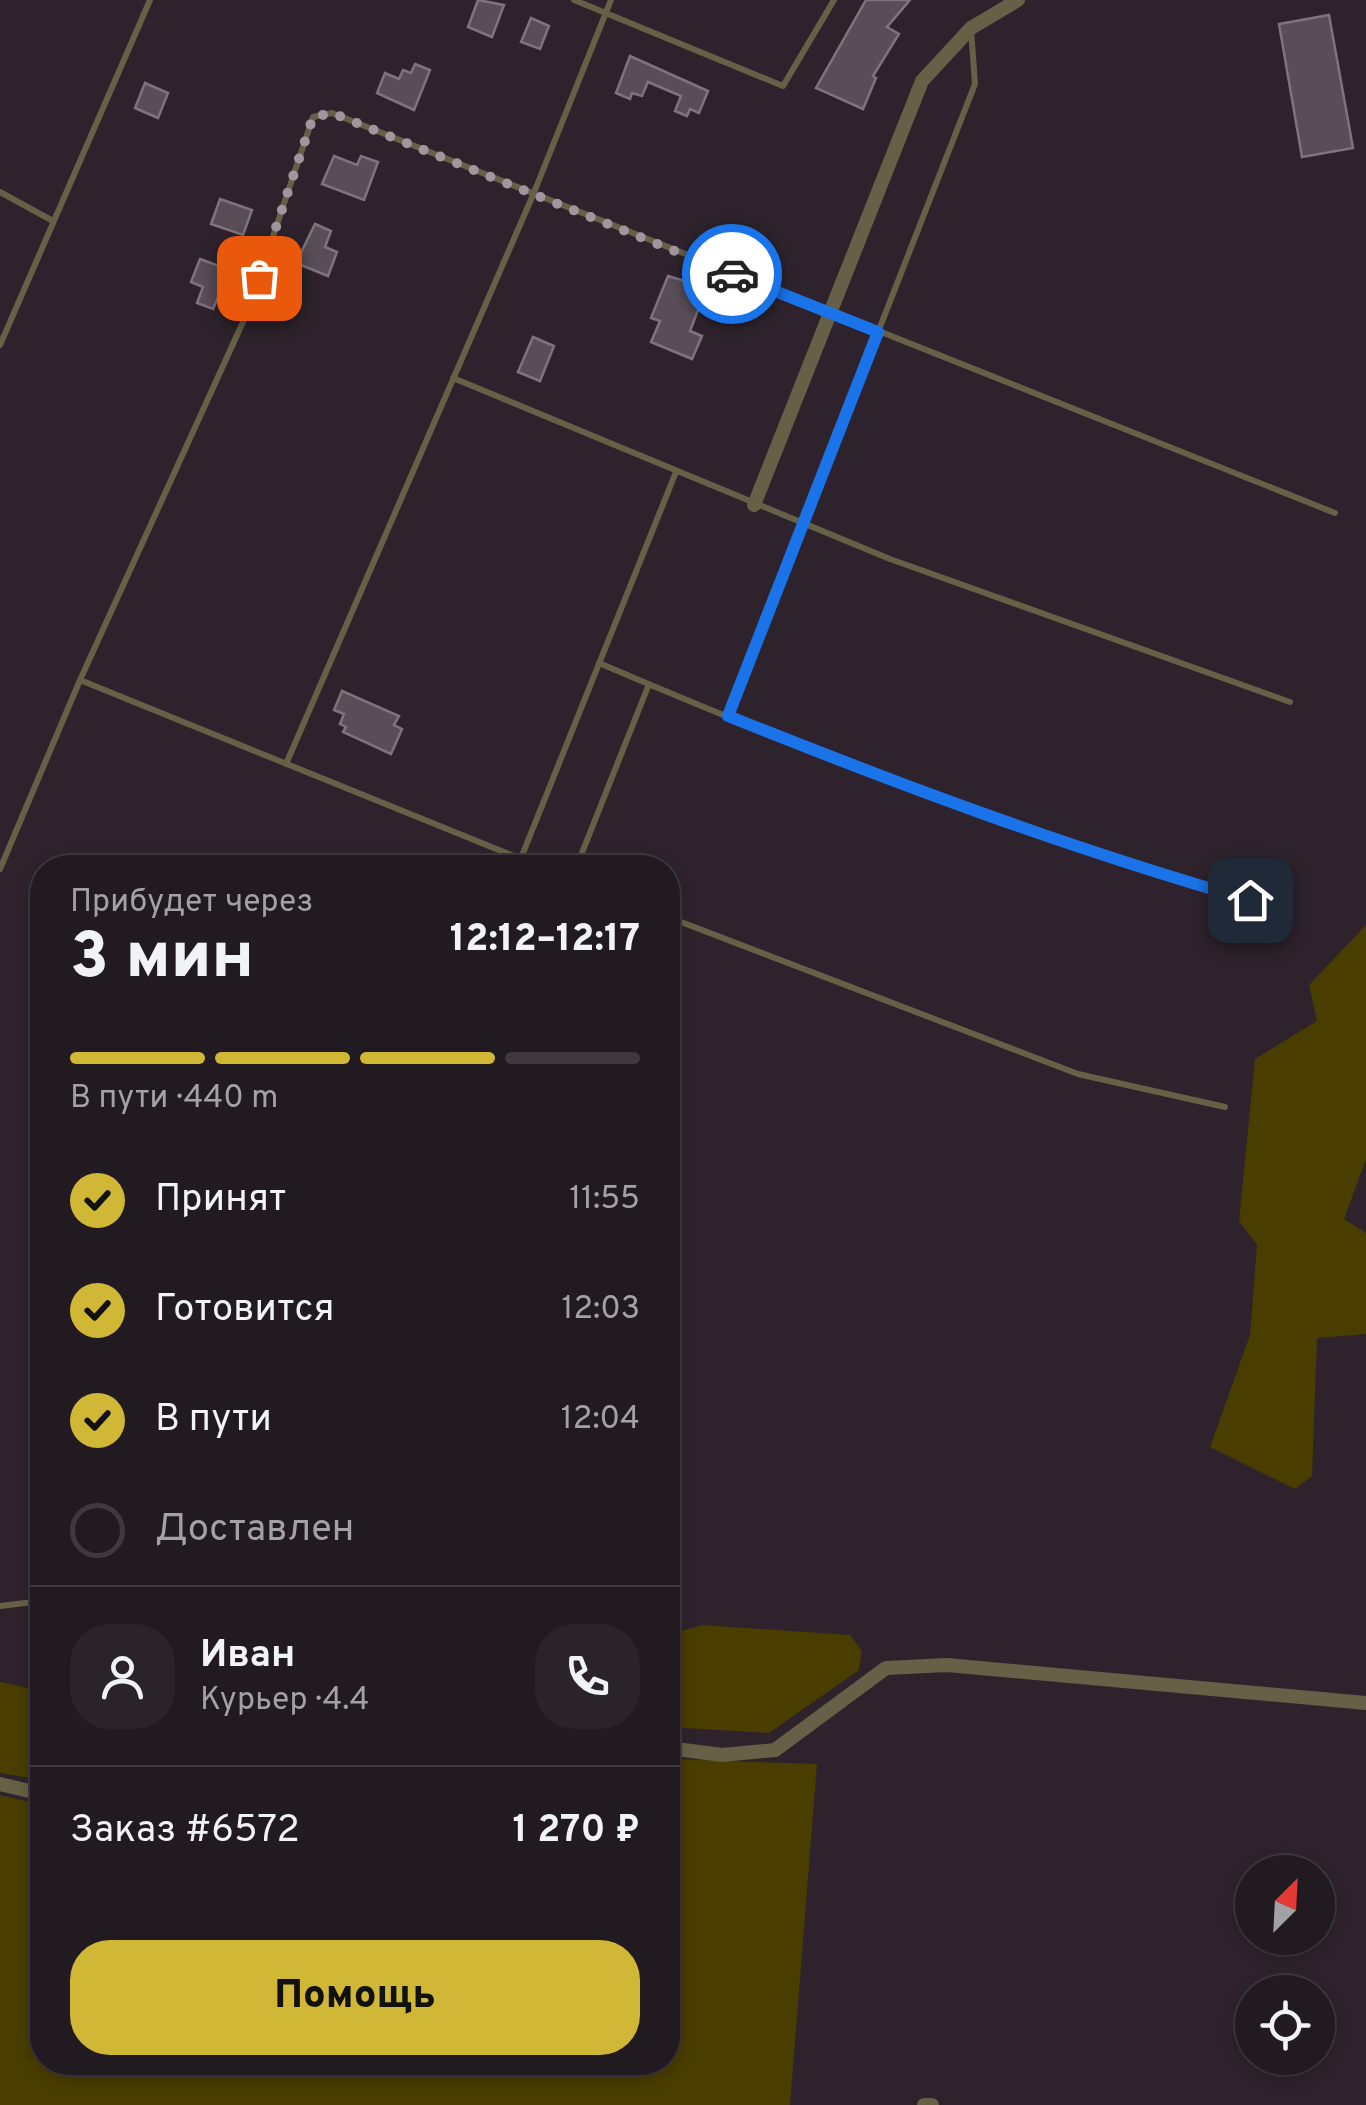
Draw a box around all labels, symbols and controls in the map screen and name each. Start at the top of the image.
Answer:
courier [682,224,782,324]
pin [217,236,302,321]
icon: car [705,247,760,302]
icon: bag [232,251,287,306]
pin [1208,858,1293,943]
icon: home [1223,873,1278,928]
text: Прибудет через [70,883,313,923]
text: 12:12–12:17 [450,916,640,965]
text: 3 мин [70,919,254,1001]
text: В пути · 440 m [70,1079,278,1119]
icon: check [70,1173,125,1228]
text: Принят [155,1176,286,1225]
text: 11:55 [569,1180,640,1220]
icon: check [70,1283,125,1338]
text: Готовится [155,1286,334,1335]
text: 12:03 [561,1290,640,1330]
icon: check [70,1393,125,1448]
text: В пути [155,1396,272,1445]
text: 12:04 [561,1400,640,1440]
text: Доставлен [155,1506,354,1555]
button: person [70,1624,175,1729]
button: phone [535,1624,640,1729]
text: Иван [200,1632,295,1681]
text: Курьер · 4.4 [200,1681,369,1721]
text: Заказ #6572 [70,1807,300,1856]
text: 1 270 ₽ [513,1807,640,1856]
north arrow [1235,1855,1335,1955]
map controls [1235,1855,1335,2075]
button: Помощь [70,1940,640,2055]
button: locate [1235,1975,1335,2075]

